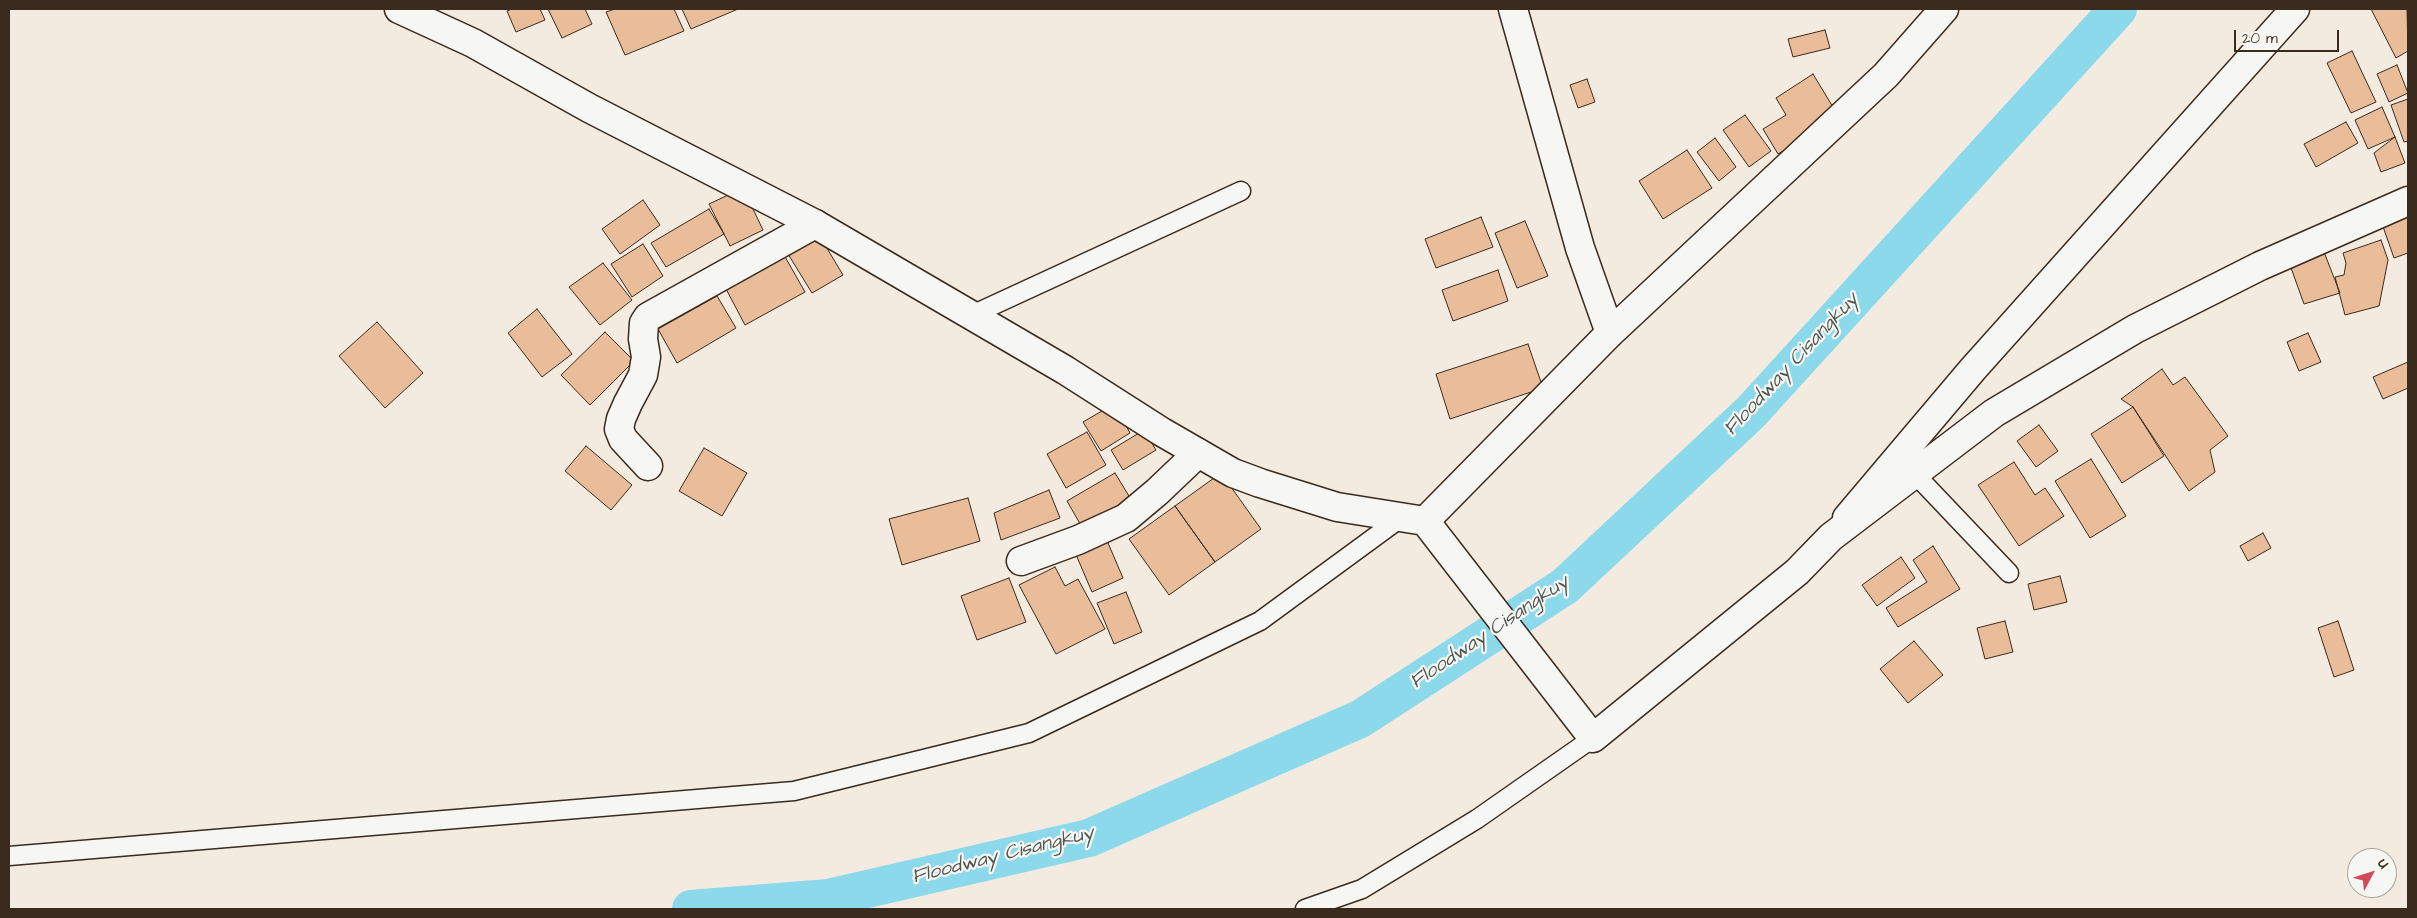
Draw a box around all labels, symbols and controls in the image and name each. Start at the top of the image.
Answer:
scale bar [2237,20,2342,52]
text: 20 m [2242,28,2278,49]
water label: Floodway Cisangkuy [1720,289,1864,441]
water label: Floodway Cisangkuy [1406,571,1574,695]
water label: Floodway Cisangkuy [910,822,1096,890]
north arrow [2347,848,2397,898]
text: U [2373,855,2393,873]

